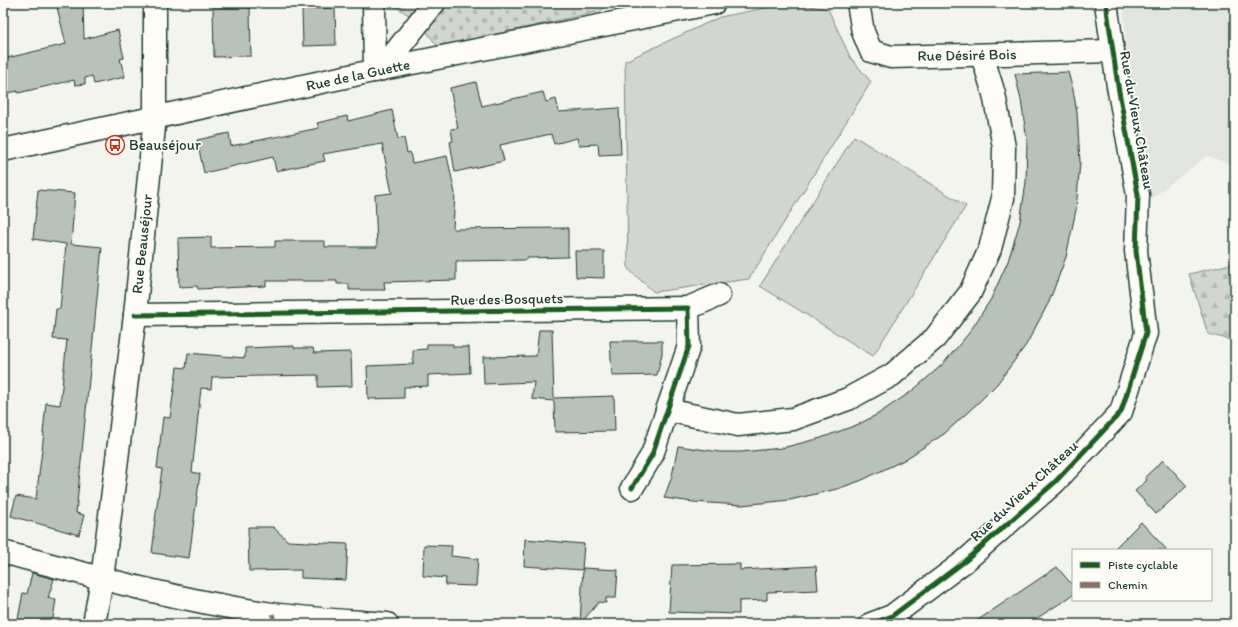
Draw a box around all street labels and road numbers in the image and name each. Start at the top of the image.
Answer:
street label: Rue Désiré Bois [917,45,1017,65]
street label: Rue du Vieux Château [1116,49,1158,191]
street label: Rue de la Guette [304,55,412,95]
street label: Rue Beauséjour [128,193,156,295]
street label: Rue des Bosquets [450,289,564,309]
street label: Rue du Vieux Château [967,436,1082,545]

